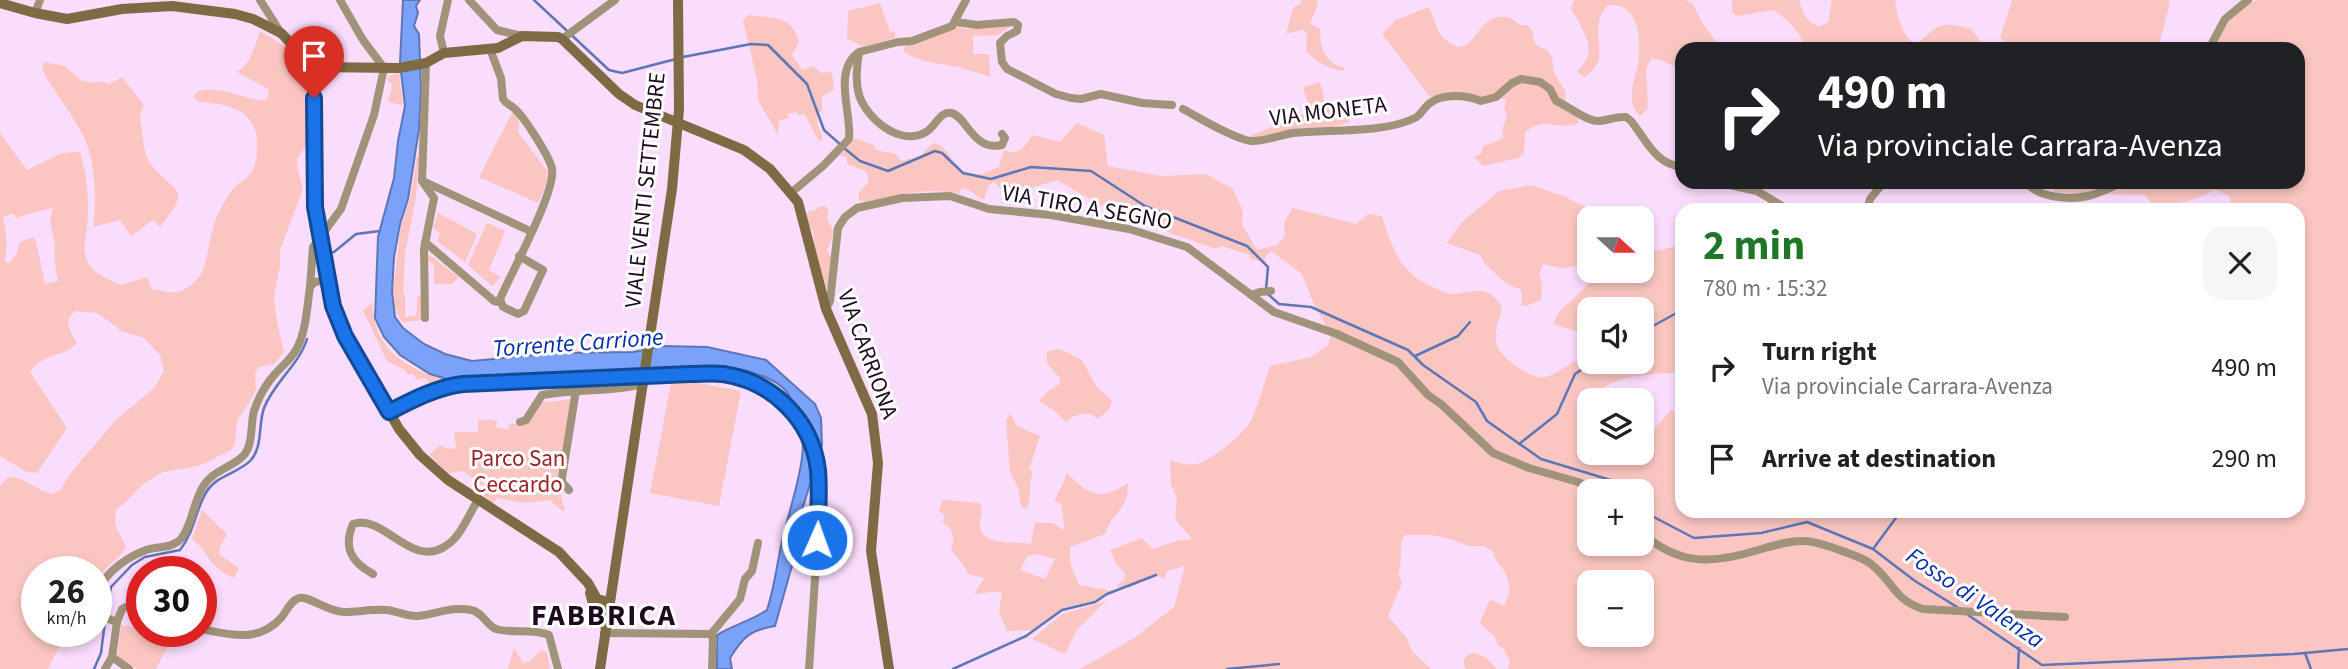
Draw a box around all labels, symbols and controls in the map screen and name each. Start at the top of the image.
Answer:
pin [284,26,344,98]
icon: arrive [295,37,333,75]
text: 490 m [1818,58,1947,128]
icon: right [1703,70,1794,161]
street label: VIALE VENTI SETTEMBRE [616,71,674,309]
street label: VIA MONETA [1267,87,1389,135]
text: Via provinciale Carrara-Avenza [1818,123,2223,169]
street label: VIA TIRO A SEGNO [999,176,1175,238]
north arrow [1577,206,1654,284]
map controls [1577,206,1654,647]
text: 2 min [1703,216,1805,276]
button: close [2203,226,2277,300]
text: 780 m · 15:32 [1703,272,1827,305]
street label: VIA CARRIONA [829,285,907,424]
button: sound [1577,297,1654,374]
water label: Torrente Carrione [491,320,665,366]
text: Turn right [1762,333,1877,370]
icon: right [1703,349,1741,387]
text: 490 m [2211,349,2277,386]
text: Via provinciale Carrara-Avenza [1762,370,2053,403]
button: layers [1577,388,1654,465]
icon: arrive [1703,440,1741,478]
text: Arrive at destination [1762,440,1996,477]
text: 290 m [2211,440,2277,477]
park label: Parco San Ceccardo [471,442,565,501]
button: + [1577,479,1654,556]
position arrow [780,503,854,577]
water label: Fosso di Valenza [1899,539,2051,657]
speed limit sign: 30 [126,556,217,647]
text: 26 [48,567,85,617]
button: − [1577,570,1654,647]
district label: FABBRICA [531,594,677,637]
text: km/h [47,606,86,631]

